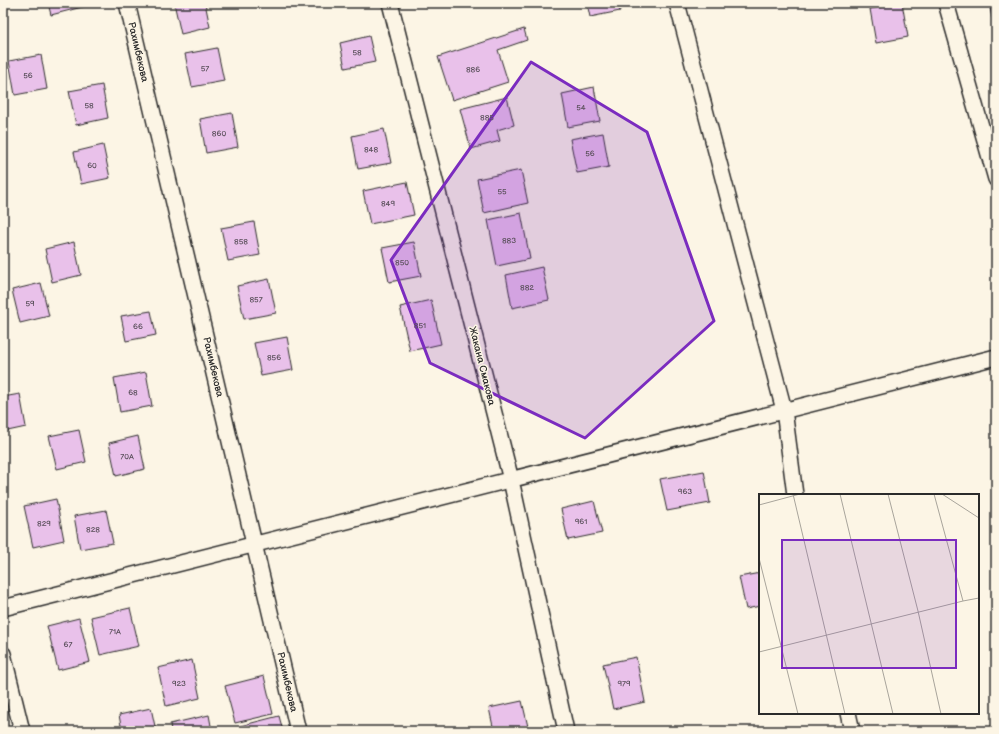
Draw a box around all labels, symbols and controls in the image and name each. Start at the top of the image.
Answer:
street label: Рахимбекова [125,21,151,83]
house number: 58 [352,48,362,57]
house number: 57 [201,64,209,73]
house number: 886 [466,65,480,74]
house number: 56 [23,71,33,80]
house number: 58 [84,101,94,110]
house number: 54 [576,103,586,112]
house number: 885 [480,113,494,122]
house number: 860 [212,129,226,138]
house number: 848 [364,145,378,154]
house number: 56 [585,149,595,158]
house number: 60 [87,161,97,170]
house number: 55 [497,187,507,196]
house number: 849 [381,199,395,208]
house number: 883 [502,236,516,245]
house number: 858 [234,237,248,246]
house number: 850 [395,258,409,267]
house number: 882 [520,283,534,292]
house number: 857 [249,295,263,304]
house number: 59 [25,299,35,308]
house number: 851 [414,321,426,330]
house number: 66 [133,322,143,331]
street label: Жакана Смакова [466,325,498,407]
street label: Рахимбекова [200,336,226,398]
house number: 856 [267,353,281,362]
house number: 68 [128,388,138,397]
house number: 70А [120,452,134,461]
house number: 963 [678,487,692,496]
inset map [759,494,979,714]
house number: 961 [575,517,587,526]
house number: 829 [37,519,51,528]
house number: 828 [86,525,100,534]
house number: 71А [109,627,121,636]
house number: 67 [64,640,72,649]
street label: Рахимбекова [274,651,300,713]
house number: 923 [172,679,186,688]
house number: 979 [617,679,631,688]

